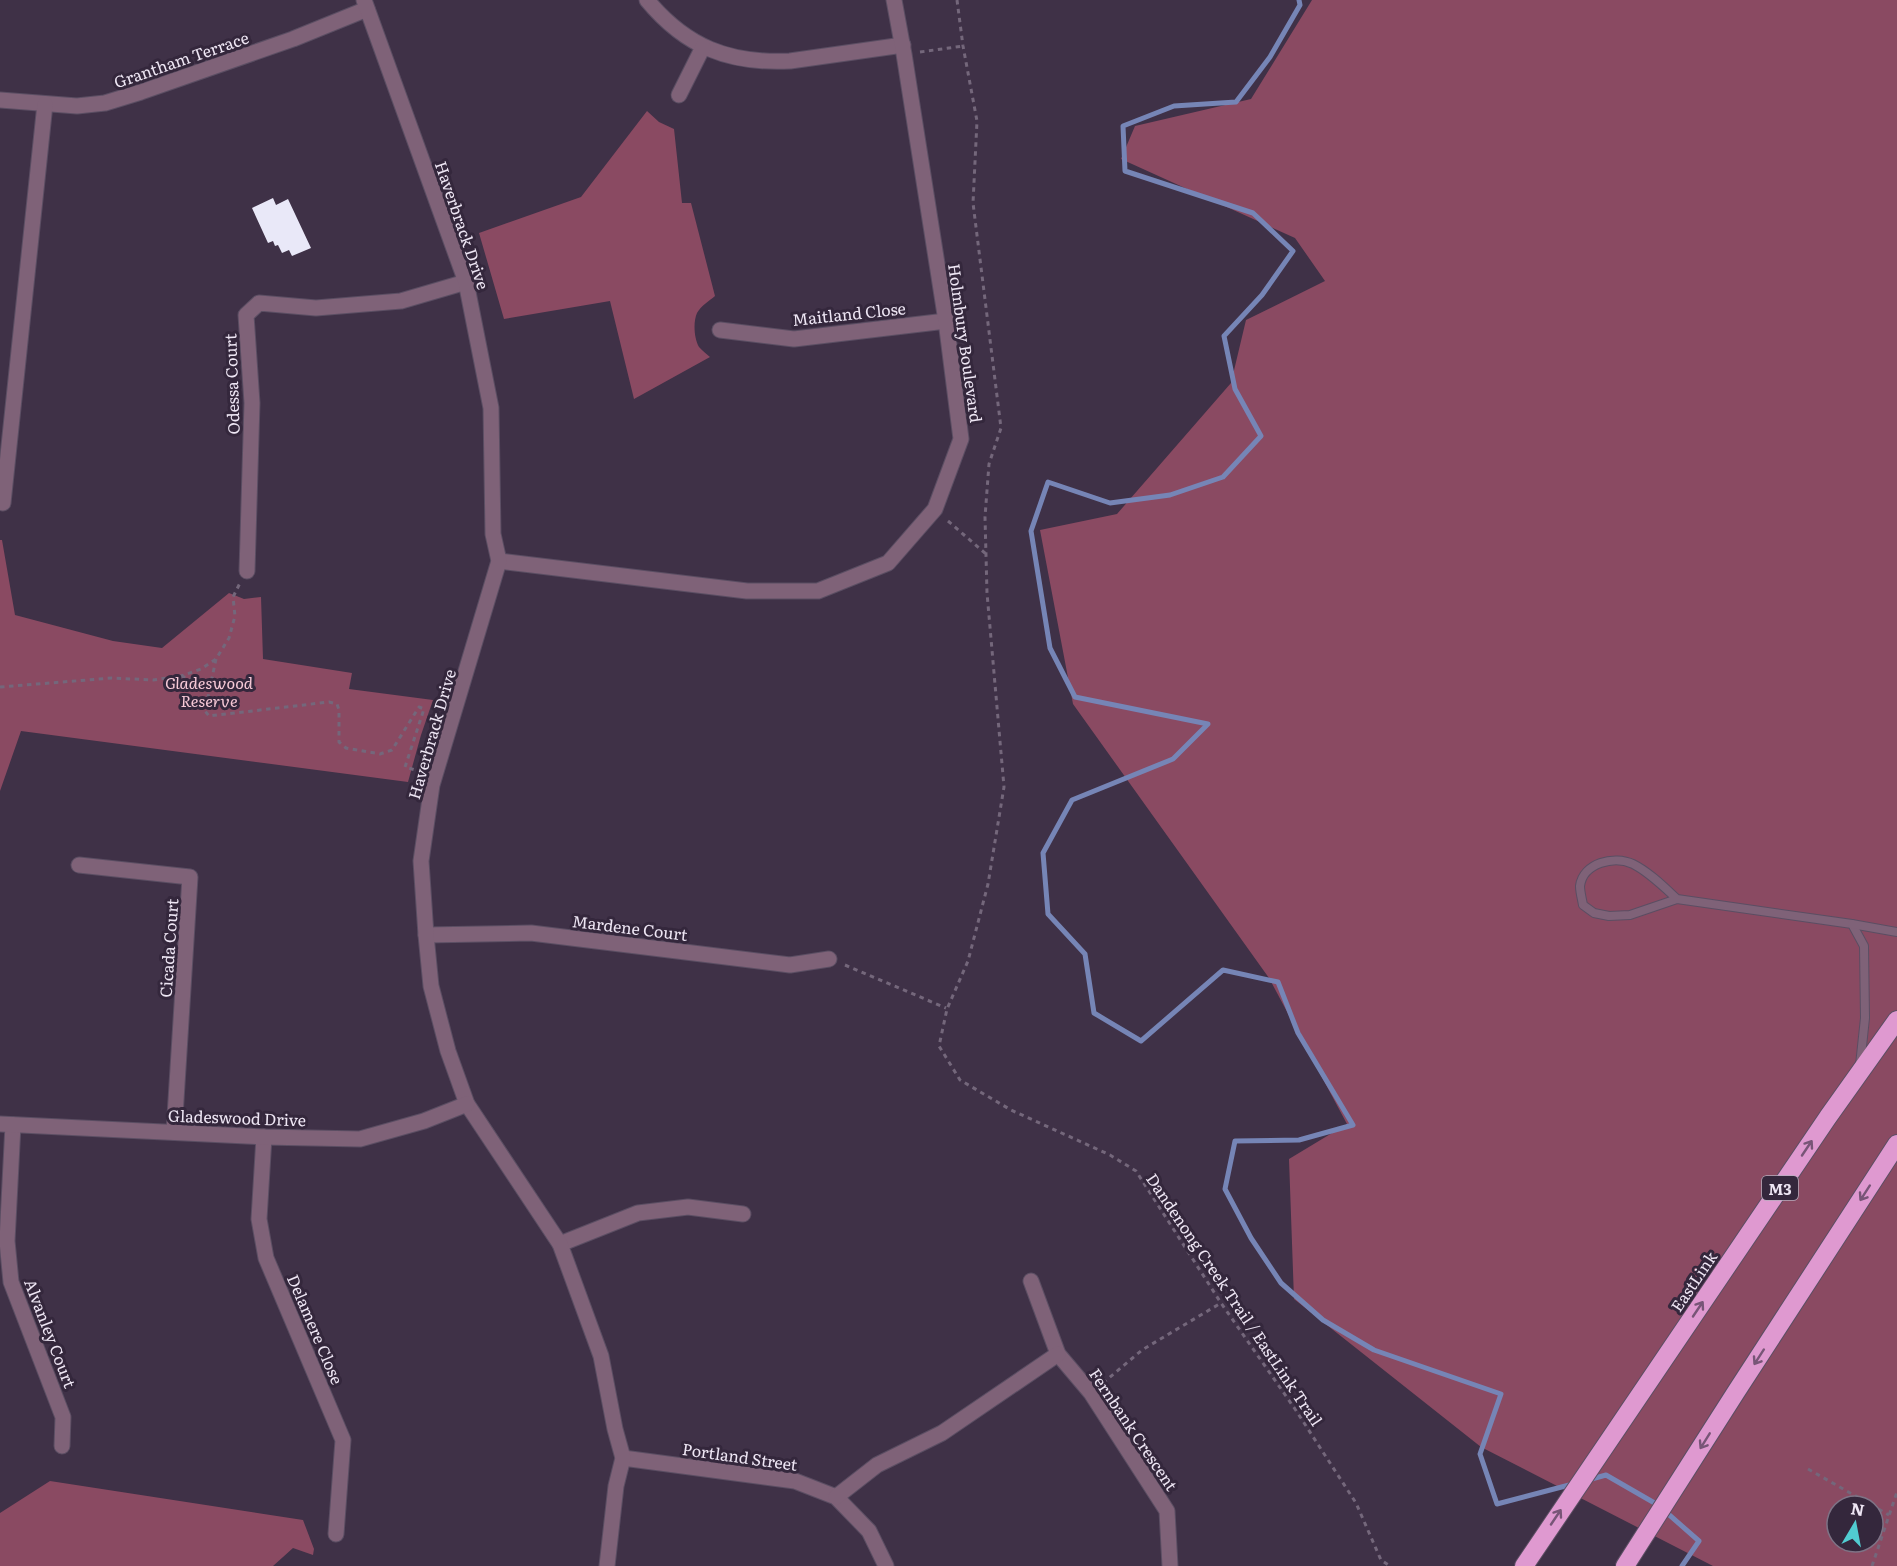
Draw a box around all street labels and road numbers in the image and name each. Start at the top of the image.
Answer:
street label: Grantham Terrace [110,25,252,93]
street label: Haverbrack Drive [430,158,496,292]
street label: Holmbury Boulevard [943,262,989,424]
street label: Maitland Close [791,295,907,331]
street label: Odessa Court [217,333,245,435]
street label: Haverbrack Drive [401,666,461,802]
street label: Cicada Court [153,897,183,998]
street label: Mardene Court [571,908,690,946]
street label: Gladeswood Drive [168,1103,306,1131]
street label: Dandenong Creek Trail / EastLink Trail [1141,1168,1329,1430]
road number: M3 [1762,1176,1798,1200]
street label: EastLink [1664,1246,1722,1316]
street label: Delamere Close [282,1270,350,1388]
street label: Alvanley Court [19,1275,83,1392]
street label: Fernbank Crescent [1084,1363,1184,1496]
street label: Portland Street [681,1436,800,1476]

